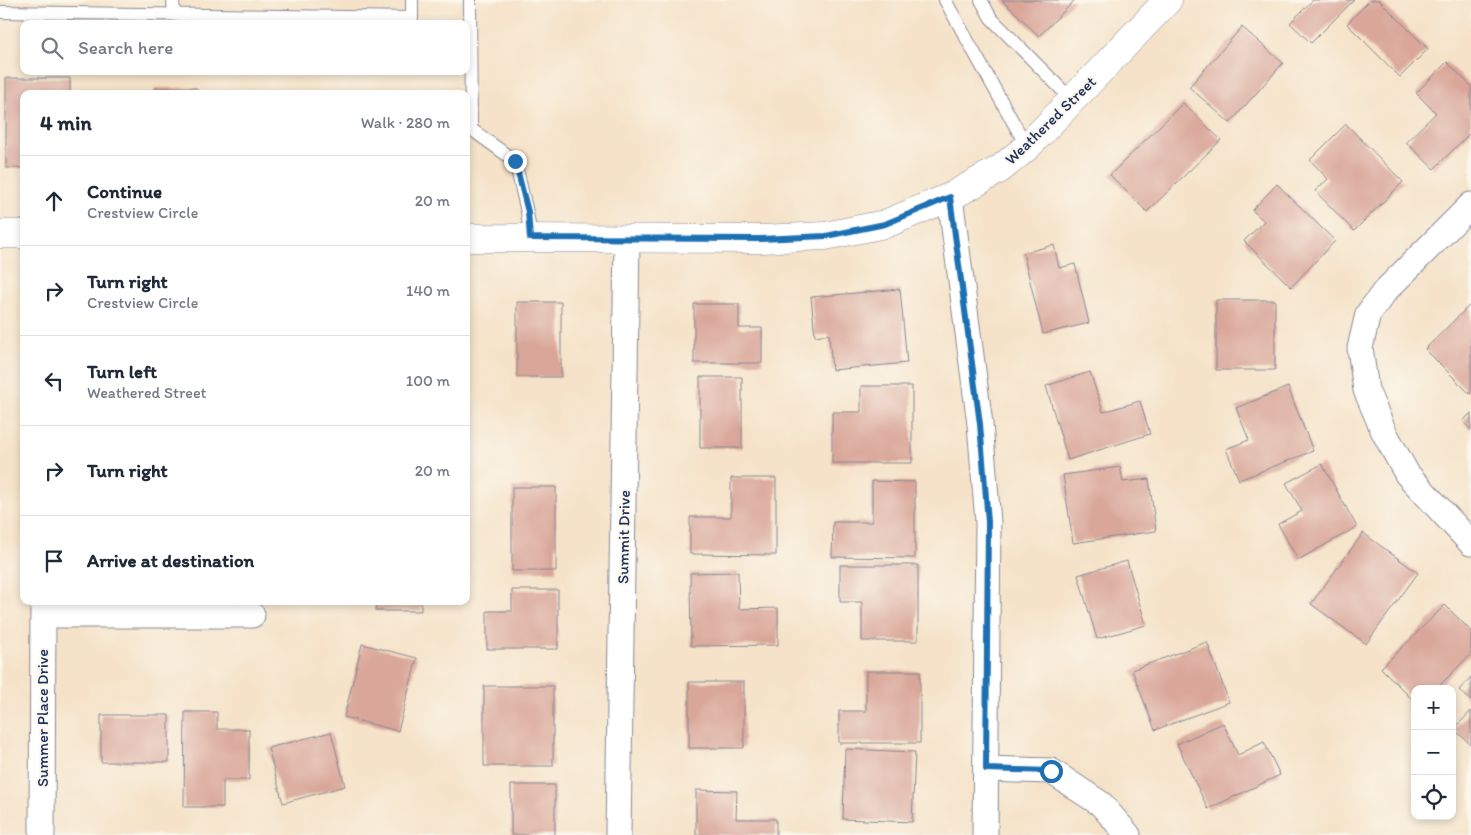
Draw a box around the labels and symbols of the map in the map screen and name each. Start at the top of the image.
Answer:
street label: Weathered Street [1001,72,1100,169]
route end [504,150,527,173]
street label: Summit Drive [613,490,634,584]
street label: Summer Place Drive [33,649,52,787]
route start [1040,760,1063,783]

